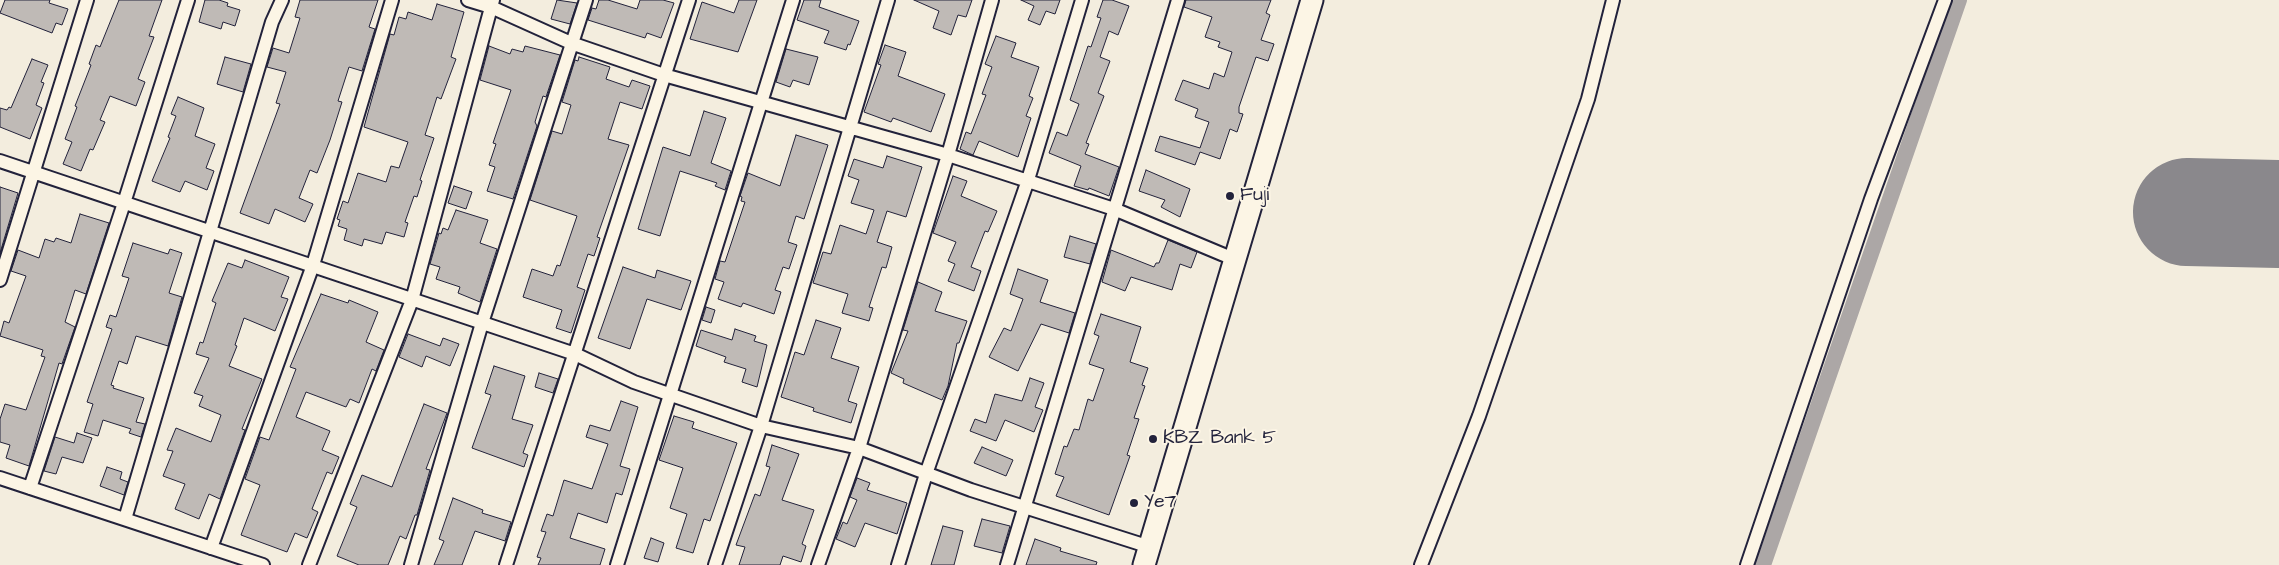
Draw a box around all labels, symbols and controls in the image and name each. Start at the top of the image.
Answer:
place label: Fuji [1240,185,1269,207]
marker: Fuji [1224,190,1236,202]
place label: KBZ Bank 5 [1163,428,1276,450]
marker: KBZ Bank 5 [1147,433,1159,445]
place label: Ye7 [1144,492,1176,514]
marker: Ye7 [1128,497,1140,509]

